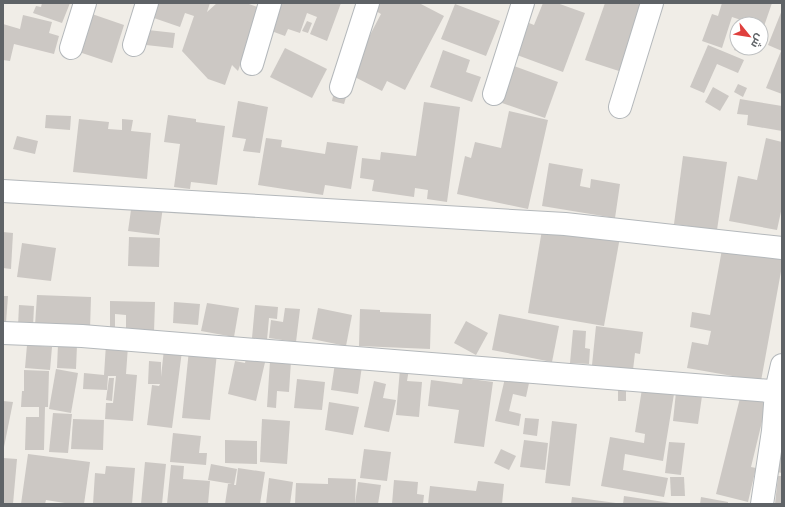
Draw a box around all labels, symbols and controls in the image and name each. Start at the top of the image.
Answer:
north arrow [729,16,769,56]
text: ش [748,31,766,50]

